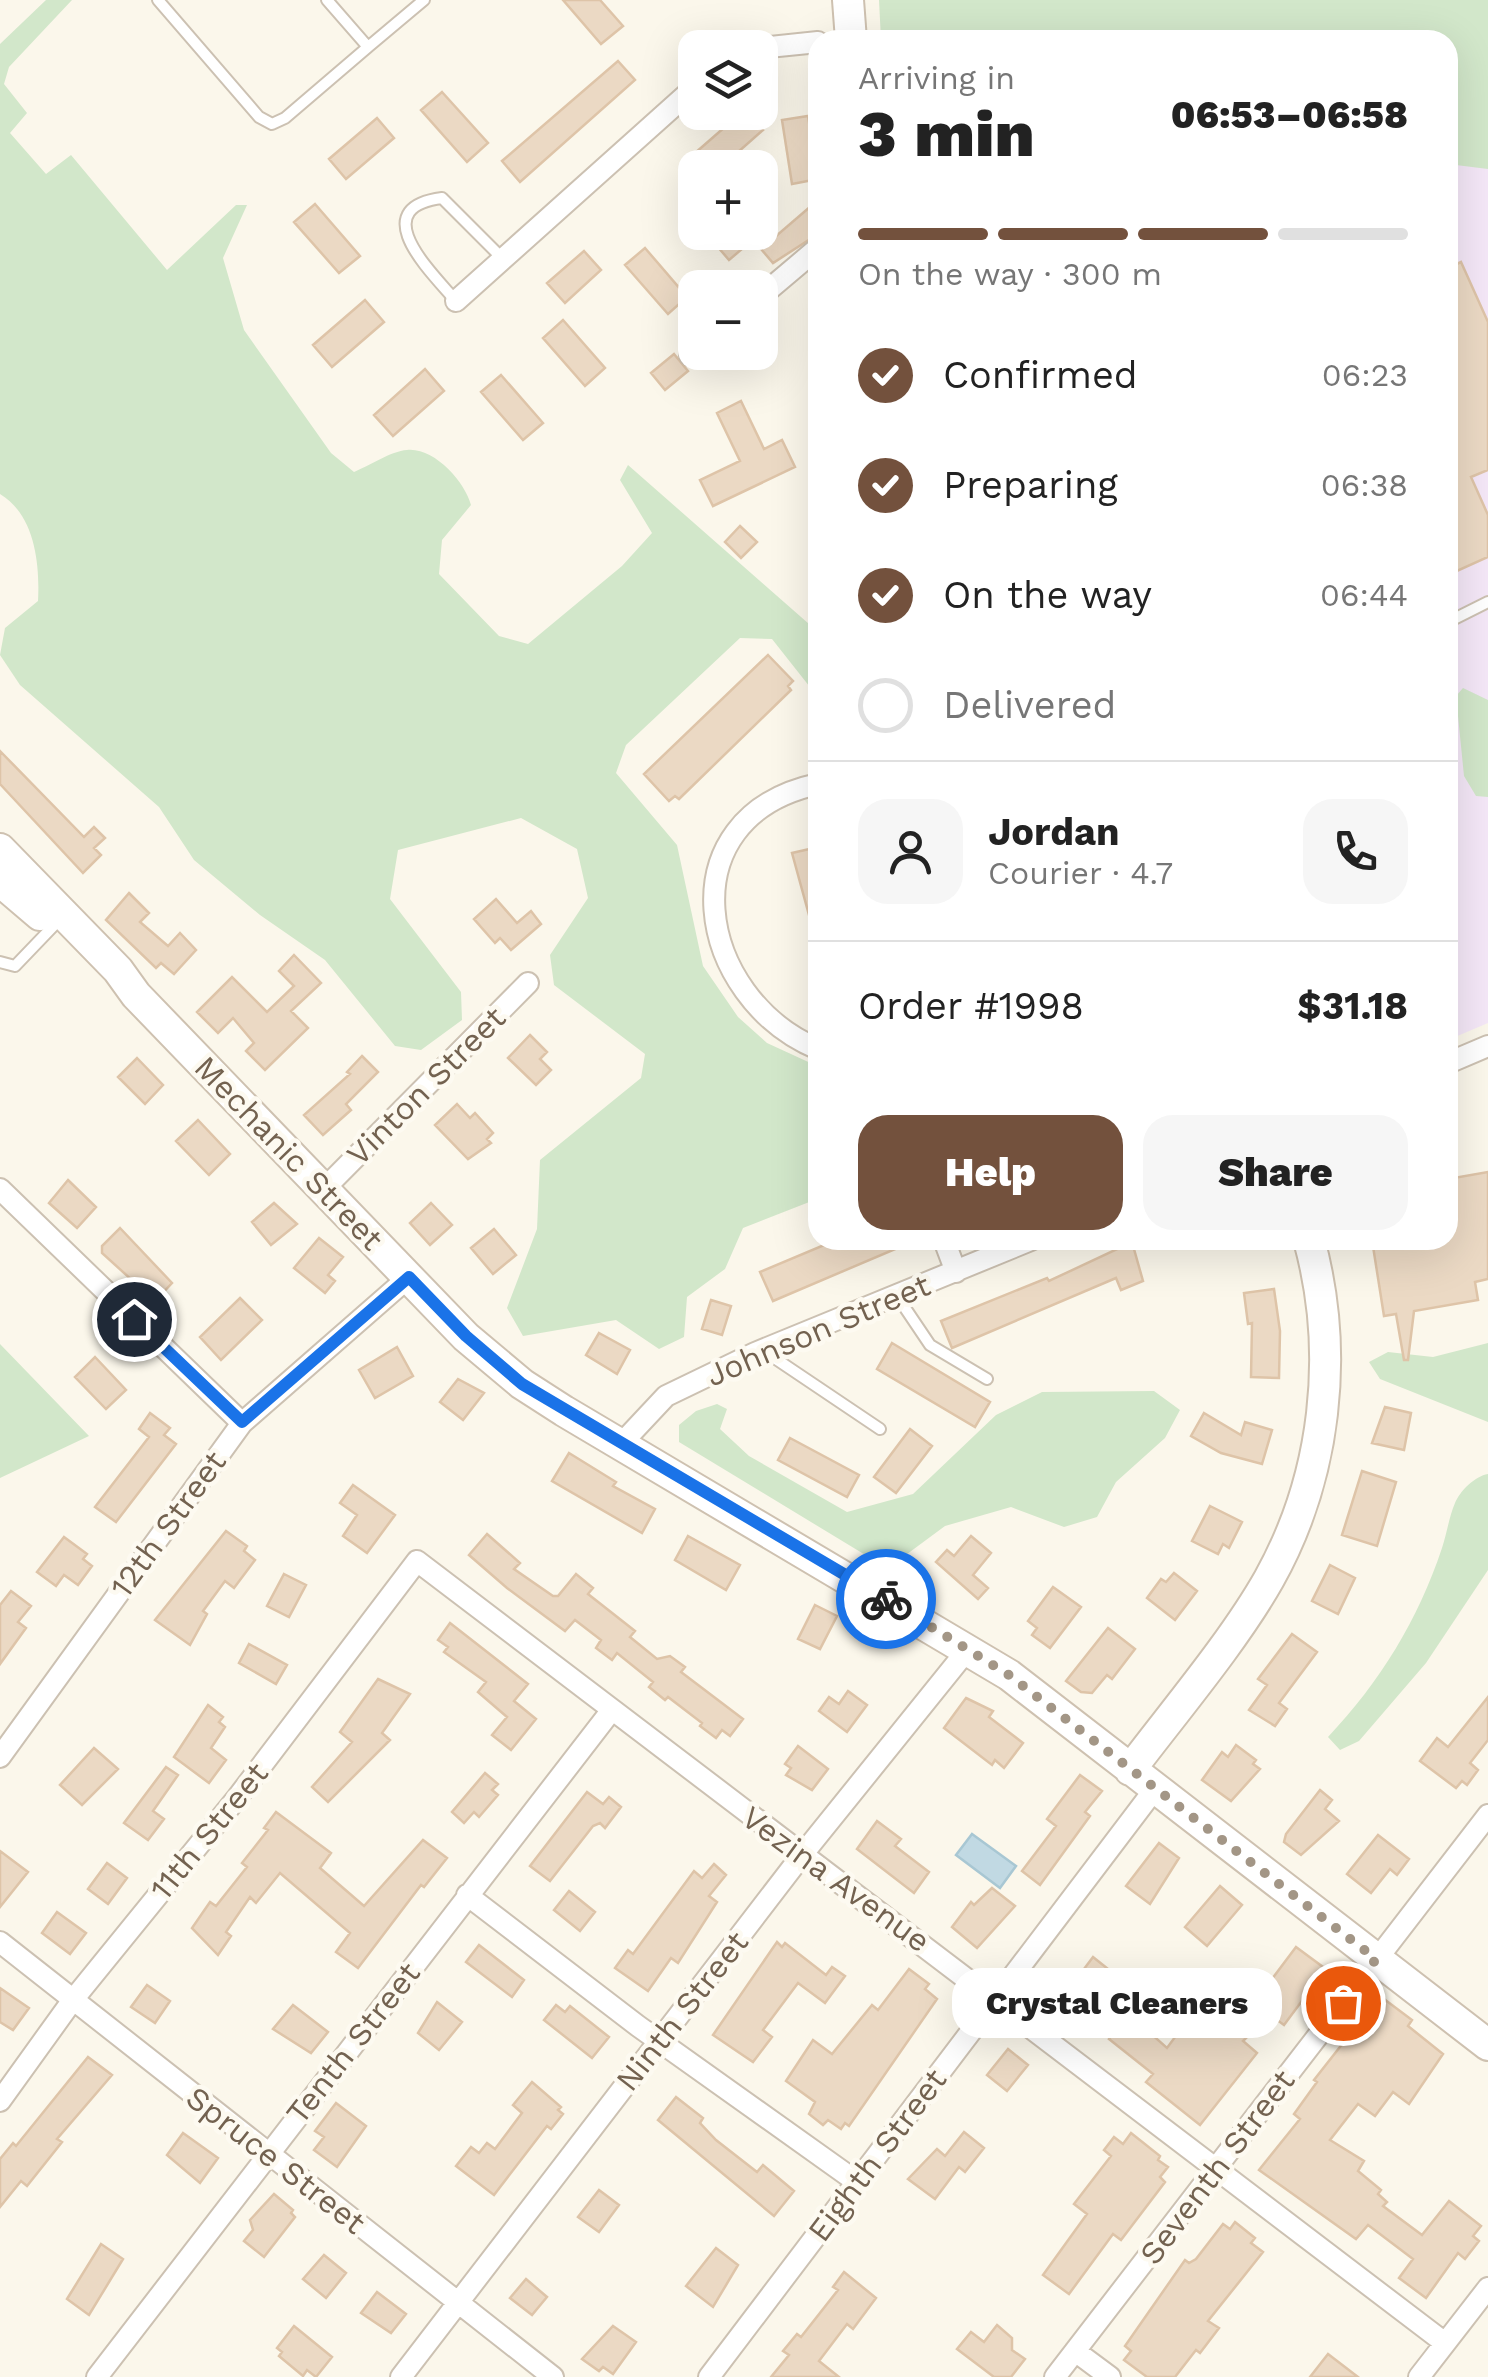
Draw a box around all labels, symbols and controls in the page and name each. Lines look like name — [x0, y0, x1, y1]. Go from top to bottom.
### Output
map controls — [678, 30, 778, 370]
button: layers — [678, 30, 778, 130]
text: Arriving in — [858, 59, 1015, 97]
text: 06:53–06:58 — [1171, 93, 1408, 137]
text: 3 min — [858, 96, 1035, 172]
button: + — [678, 150, 778, 250]
text: On the way · 300 m — [858, 255, 1162, 293]
button: − — [678, 270, 778, 370]
icon: check — [858, 348, 913, 403]
text: Confirmed — [943, 353, 1138, 397]
text: 06:23 — [1322, 356, 1408, 394]
icon: check — [858, 458, 913, 513]
text: Preparing — [943, 463, 1118, 507]
text: 06:38 — [1321, 466, 1408, 504]
icon: check — [858, 568, 913, 623]
text: On the way — [943, 573, 1152, 617]
text: 06:44 — [1320, 576, 1408, 614]
text: Delivered — [943, 683, 1116, 727]
button: person — [858, 799, 963, 904]
button: phone — [1303, 799, 1408, 904]
text: Jordan — [988, 810, 1120, 854]
text: Courier · 4.7 — [988, 854, 1173, 892]
text: Order #1998 — [858, 984, 1084, 1028]
text: $31.18 — [1297, 984, 1408, 1028]
street label: Vinton Street — [339, 999, 513, 1173]
street label: Mechanic Street — [187, 1048, 391, 1258]
button: Help — [858, 1115, 1123, 1230]
button: Share — [1143, 1115, 1408, 1230]
street label: Johnson Street — [700, 1266, 936, 1394]
pin — [92, 1277, 177, 1362]
icon: home — [107, 1292, 162, 1347]
street label: 12th Street — [102, 1443, 234, 1605]
courier — [836, 1549, 936, 1649]
icon: bike — [859, 1572, 914, 1627]
street label: 11th Street — [142, 1755, 276, 1907]
street label: Vezina Avenue — [734, 1798, 938, 1960]
street label: Ninth Street — [608, 1924, 756, 2098]
street label: Tenth Street — [278, 1955, 428, 2131]
pin — [1301, 1961, 1386, 2046]
callout: Crystal Cleaners — [953, 1968, 1283, 2038]
icon: bag — [1316, 1976, 1371, 2031]
text: Crystal Cleaners — [986, 1984, 1248, 2022]
street label: Eighth Street — [800, 2061, 954, 2249]
street label: Seventh Street — [1132, 2062, 1302, 2272]
street label: Spruce Street — [179, 2078, 373, 2242]

